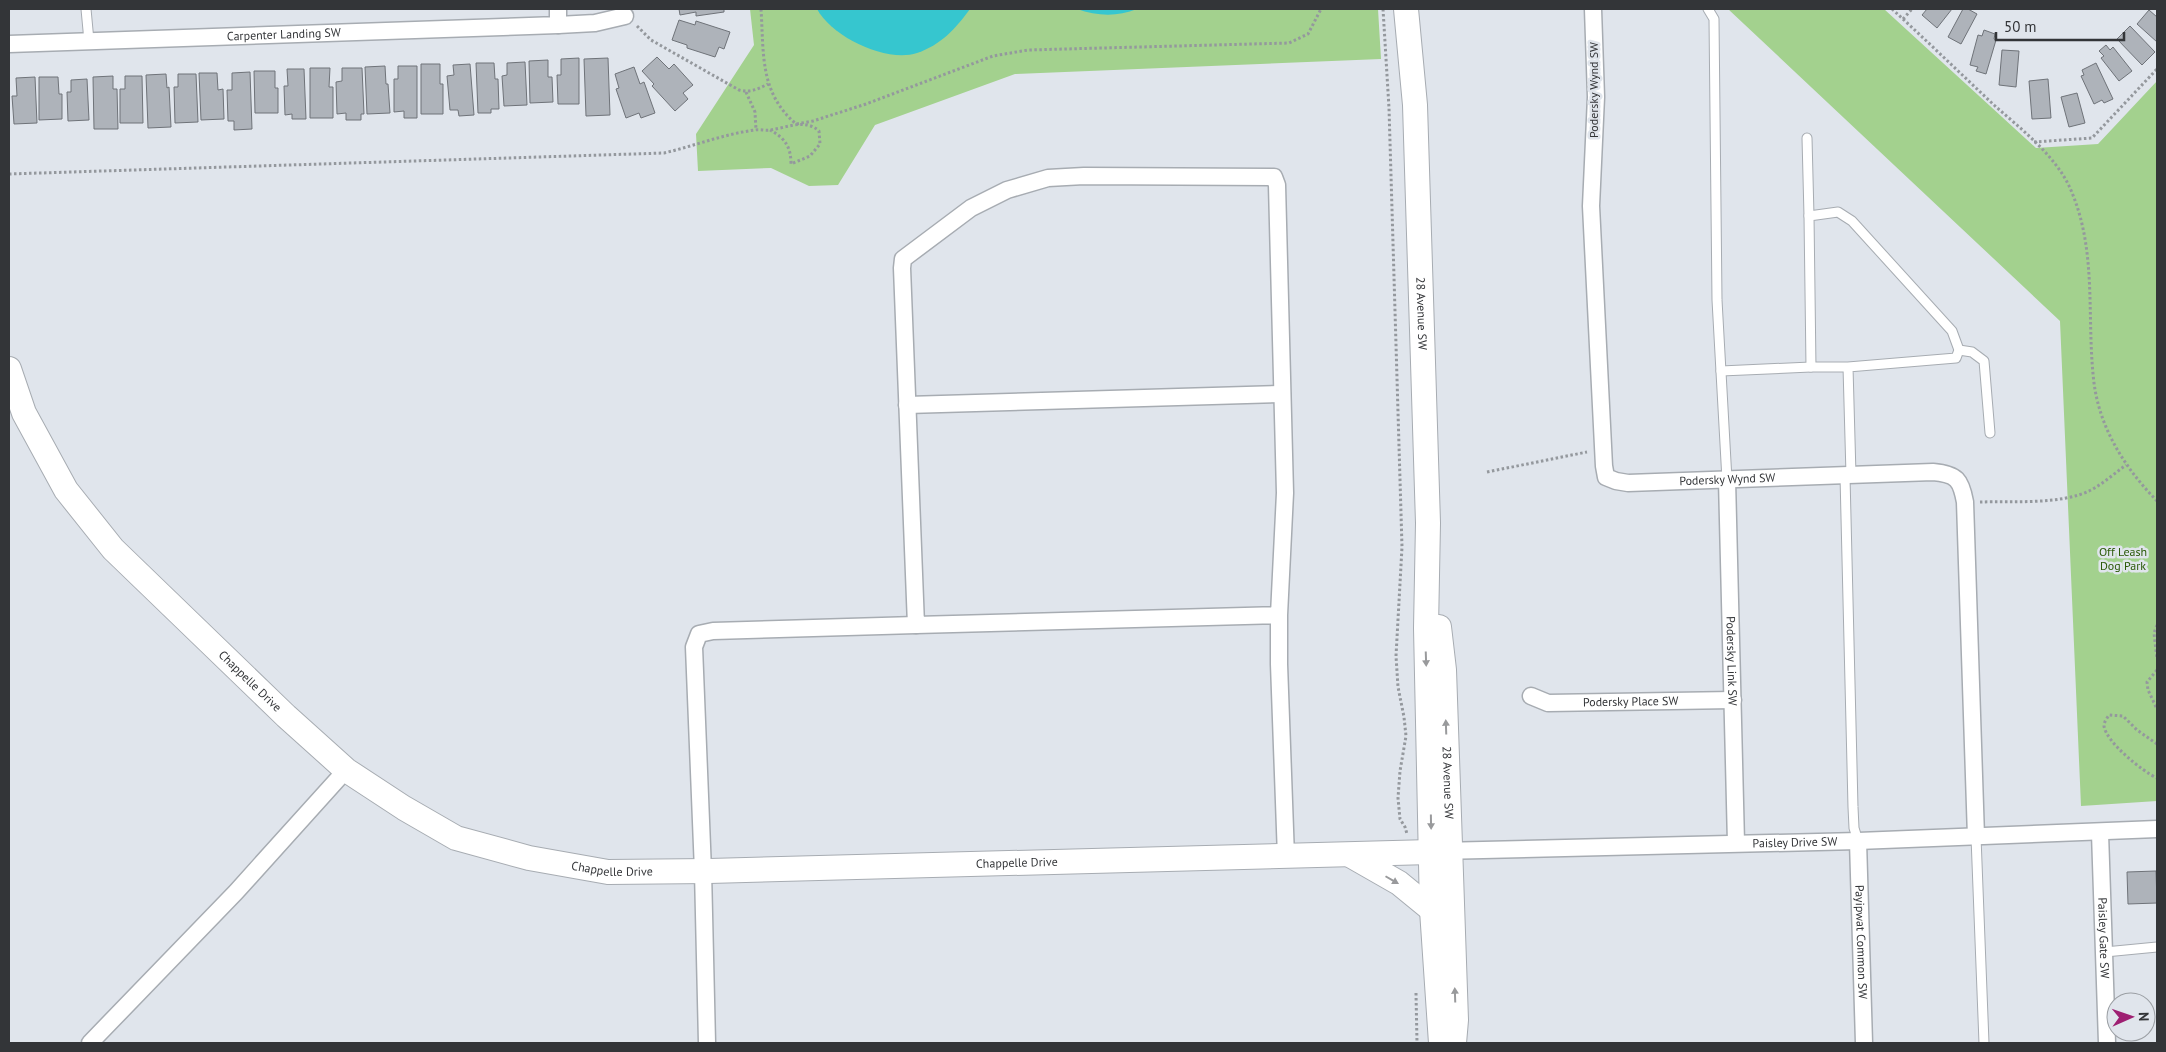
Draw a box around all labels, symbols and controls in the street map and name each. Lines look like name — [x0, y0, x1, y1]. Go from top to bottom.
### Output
scale bar — [1996, 10, 2124, 42]
text: 50 m — [2004, 17, 2037, 36]
street label: Carpenter Landing SW — [227, 25, 341, 43]
street label: Podersky Wynd SW — [1586, 42, 1601, 138]
street label: 28 Avenue SW — [1413, 277, 1431, 350]
street label: Podersky Wynd SW — [1679, 470, 1776, 488]
park label: Off Leash Dog Park — [2099, 544, 2147, 573]
street label: Podersky Link SW — [1723, 616, 1741, 706]
street label: Chappelle Drive — [216, 647, 285, 715]
one-way arrow — [1423, 652, 1431, 668]
street label: Podersky Place SW — [1583, 693, 1679, 709]
one-way arrow — [1442, 719, 1450, 735]
street label: 28 Avenue SW — [1440, 746, 1457, 819]
one-way arrow — [1427, 814, 1435, 830]
street label: Paisley Drive SW — [1752, 833, 1837, 851]
street label: Chappelle Drive — [976, 854, 1058, 871]
street label: Chappelle Drive — [570, 858, 653, 879]
one-way arrow — [1386, 875, 1399, 884]
street label: Payipwat Common SW — [1852, 885, 1871, 999]
street label: Paisley Gate SW — [2095, 897, 2113, 979]
one-way arrow — [1451, 986, 1459, 1002]
north arrow — [2106, 992, 2156, 1042]
text: N — [2135, 1012, 2153, 1021]

